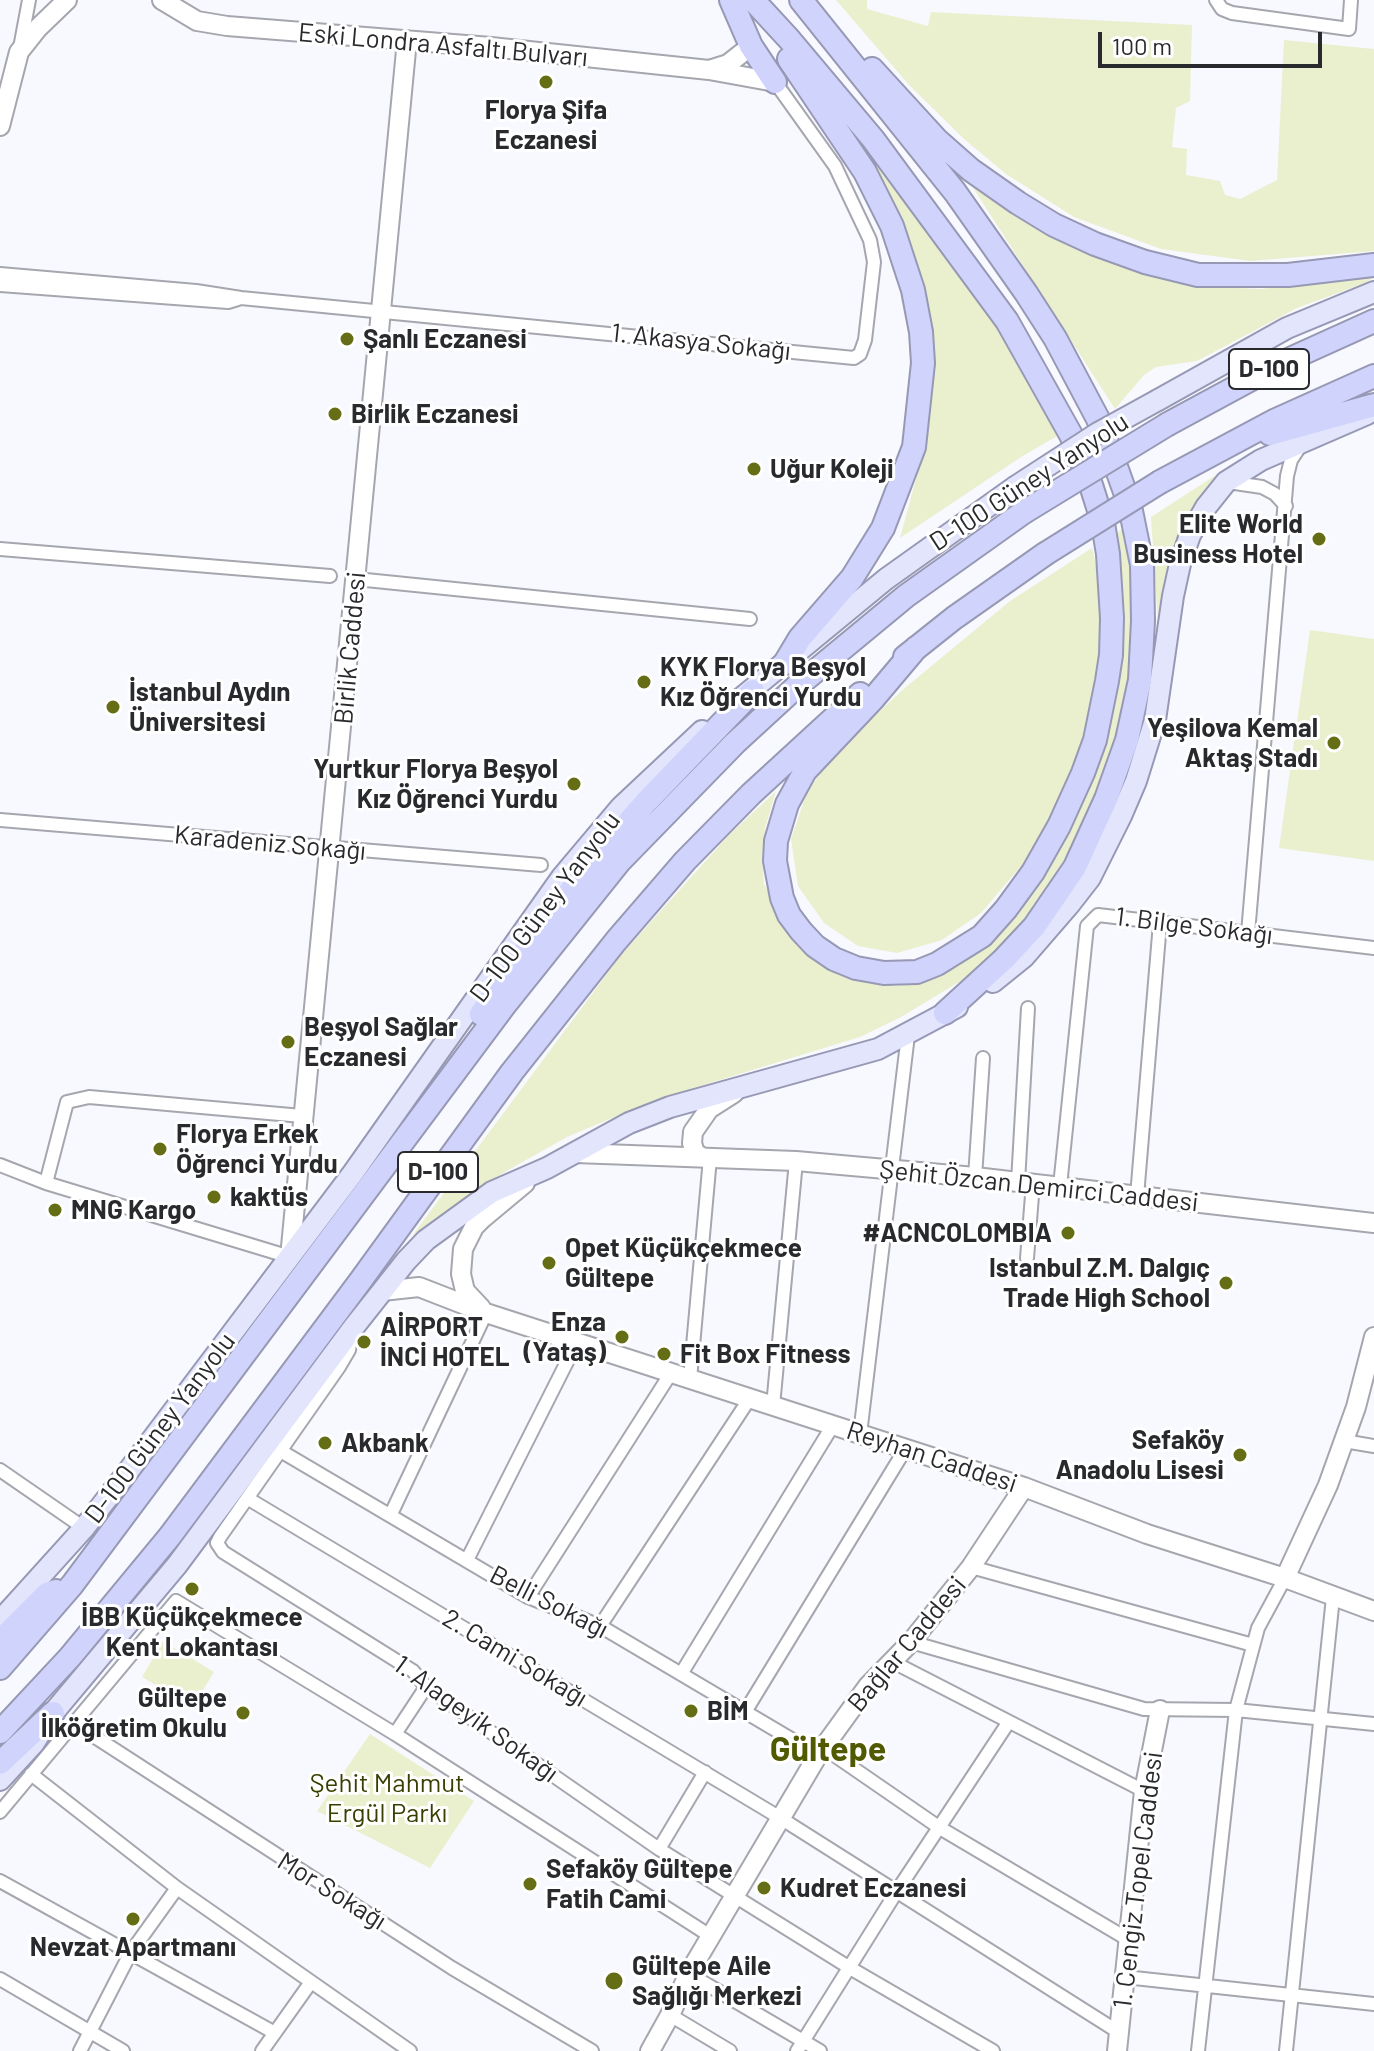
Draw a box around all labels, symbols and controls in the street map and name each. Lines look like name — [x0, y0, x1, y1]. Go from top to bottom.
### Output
scale bar — [1102, 16, 1326, 66]
street label: Eski Londra Asfaltı Bulvarı — [297, 17, 589, 73]
text: 100 m — [1112, 31, 1172, 60]
marker: Florya Şifa Eczanesi — [537, 73, 555, 91]
place label: Florya Şifa Eczanesi — [485, 94, 607, 156]
street label: 1. Akasya Sokağı — [610, 317, 792, 367]
place label: Şanlı Eczanesi — [363, 323, 527, 355]
marker: Şanlı Eczanesi — [338, 330, 356, 348]
road number: D-100 — [1229, 349, 1309, 389]
place label: Birlik Eczanesi — [351, 398, 519, 430]
marker: Birlik Eczanesi — [326, 405, 344, 423]
street label: D-100 Güney Yanyolu — [924, 406, 1134, 558]
place label: Uğur Koleji — [770, 453, 894, 485]
marker: Uğur Koleji — [745, 460, 763, 478]
place label: Elite World Business Hotel — [1133, 508, 1303, 570]
marker: Elite World Business Hotel — [1310, 530, 1328, 548]
street label: Birlik Caddesi — [328, 570, 372, 726]
place label: KYK Florya Beşyol Kız Öğrenci Yurdu — [660, 651, 866, 712]
marker: KYK Florya Beşyol Kız Öğrenci Yurdu — [635, 673, 653, 691]
place label: İstanbul Aydın Üniversitesi — [129, 676, 291, 738]
marker: İstanbul Aydın Üniversitesi — [104, 698, 122, 716]
place label: Yeşilova Kemal Aktaş Stadı — [1147, 712, 1318, 774]
marker: Yeşilova Kemal Aktaş Stadı — [1325, 734, 1343, 752]
place label: Yurtkur Florya Beşyol Kız Öğrenci Yurdu — [313, 753, 558, 814]
marker: Yurtkur Florya Beşyol Kız Öğrenci Yurdu — [565, 775, 583, 793]
street label: D-100 Güney Yanyolu — [463, 805, 627, 1009]
street label: Karadeniz Sokağı — [173, 819, 367, 867]
street label: 1. Bilge Sokağı — [1114, 901, 1274, 951]
place label: Beşyol Sağlar Eczanesi — [304, 1011, 458, 1072]
marker: Beşyol Sağlar Eczanesi — [279, 1033, 297, 1051]
place label: Florya Erkek Öğrenci Yurdu — [176, 1118, 338, 1180]
marker: Florya Erkek Öğrenci Yurdu — [151, 1140, 169, 1158]
road number: D-100 — [398, 1152, 478, 1192]
street label: Şehit Özcan Demirci Caddesi — [878, 1154, 1200, 1218]
place label: kaktüs — [230, 1181, 308, 1213]
marker: kaktüs — [205, 1188, 223, 1206]
place label: MNG Kargo — [71, 1194, 196, 1226]
marker: MNG Kargo — [46, 1201, 64, 1219]
place label: #ACNCOLOMBIA — [862, 1217, 1052, 1249]
marker: #ACNCOLOMBIA — [1059, 1224, 1077, 1242]
place label: Opet Küçükçekmece Gültepe — [565, 1232, 802, 1294]
place label: Istanbul Z.M. Dalgıç Trade High School — [989, 1252, 1210, 1314]
marker: Opet Küçükçekmece Gültepe — [540, 1254, 558, 1272]
marker: Istanbul Z.M. Dalgıç Trade High School — [1217, 1274, 1235, 1292]
place label: Enza (Yataş) — [523, 1306, 606, 1368]
place label: AİRPORT İNCİ HOTEL — [380, 1311, 510, 1372]
street label: D-100 Güney Yanyolu — [78, 1326, 242, 1530]
marker: Enza (Yataş) — [613, 1328, 631, 1346]
marker: AİRPORT İNCİ HOTEL — [355, 1333, 373, 1351]
place label: Fit Box Fitness — [680, 1338, 850, 1370]
marker: Fit Box Fitness — [655, 1345, 673, 1363]
street label: Reyhan Caddesi — [843, 1415, 1021, 1499]
place label: Sefaköy Anadolu Lisesi — [1055, 1424, 1224, 1486]
place label: Akbank — [341, 1427, 429, 1459]
marker: Akbank — [316, 1434, 334, 1452]
marker: Sefaköy Anadolu Lisesi — [1231, 1446, 1249, 1464]
street label: Belli Sokağı — [485, 1559, 613, 1645]
street label: Bağlar Caddesi — [841, 1570, 973, 1718]
marker: İBB Küçükçekmece Kent Lokantası — [183, 1580, 201, 1598]
place label: İBB Küçükçekmece Kent Lokantası — [81, 1601, 303, 1662]
street label: 2. Cami Sokağı — [437, 1603, 593, 1713]
street label: 1. Alageyik Sokağı — [388, 1649, 564, 1789]
place label: Gültepe İlköğretim Okulu — [41, 1682, 227, 1744]
place label: BİM — [707, 1695, 749, 1727]
marker: BİM — [682, 1702, 700, 1720]
marker: Gültepe İlköğretim Okulu — [234, 1704, 252, 1722]
district label: Gültepe — [770, 1730, 886, 1770]
street label: 1. Cengiz Topel Caddesi — [1107, 1750, 1169, 2010]
park label: Şehit Mahmut Ergül Parkı — [309, 1767, 465, 1828]
street label: Mor Sokağı — [272, 1845, 392, 1937]
place label: Sefaköy Gültepe Fatih Cami — [546, 1853, 733, 1914]
place label: Kudret Eczanesi — [780, 1872, 967, 1904]
marker: Sefaköy Gültepe Fatih Cami — [521, 1875, 539, 1893]
marker: Kudret Eczanesi — [755, 1879, 773, 1897]
marker: Nevzat Apartmanı — [124, 1910, 142, 1928]
place label: Nevzat Apartmanı — [30, 1931, 236, 1963]
place label: Gültepe Aile Sağlığı Merkezi — [632, 1950, 802, 2012]
marker: Gültepe Aile Sağlığı Merkezi — [603, 1970, 625, 1992]

